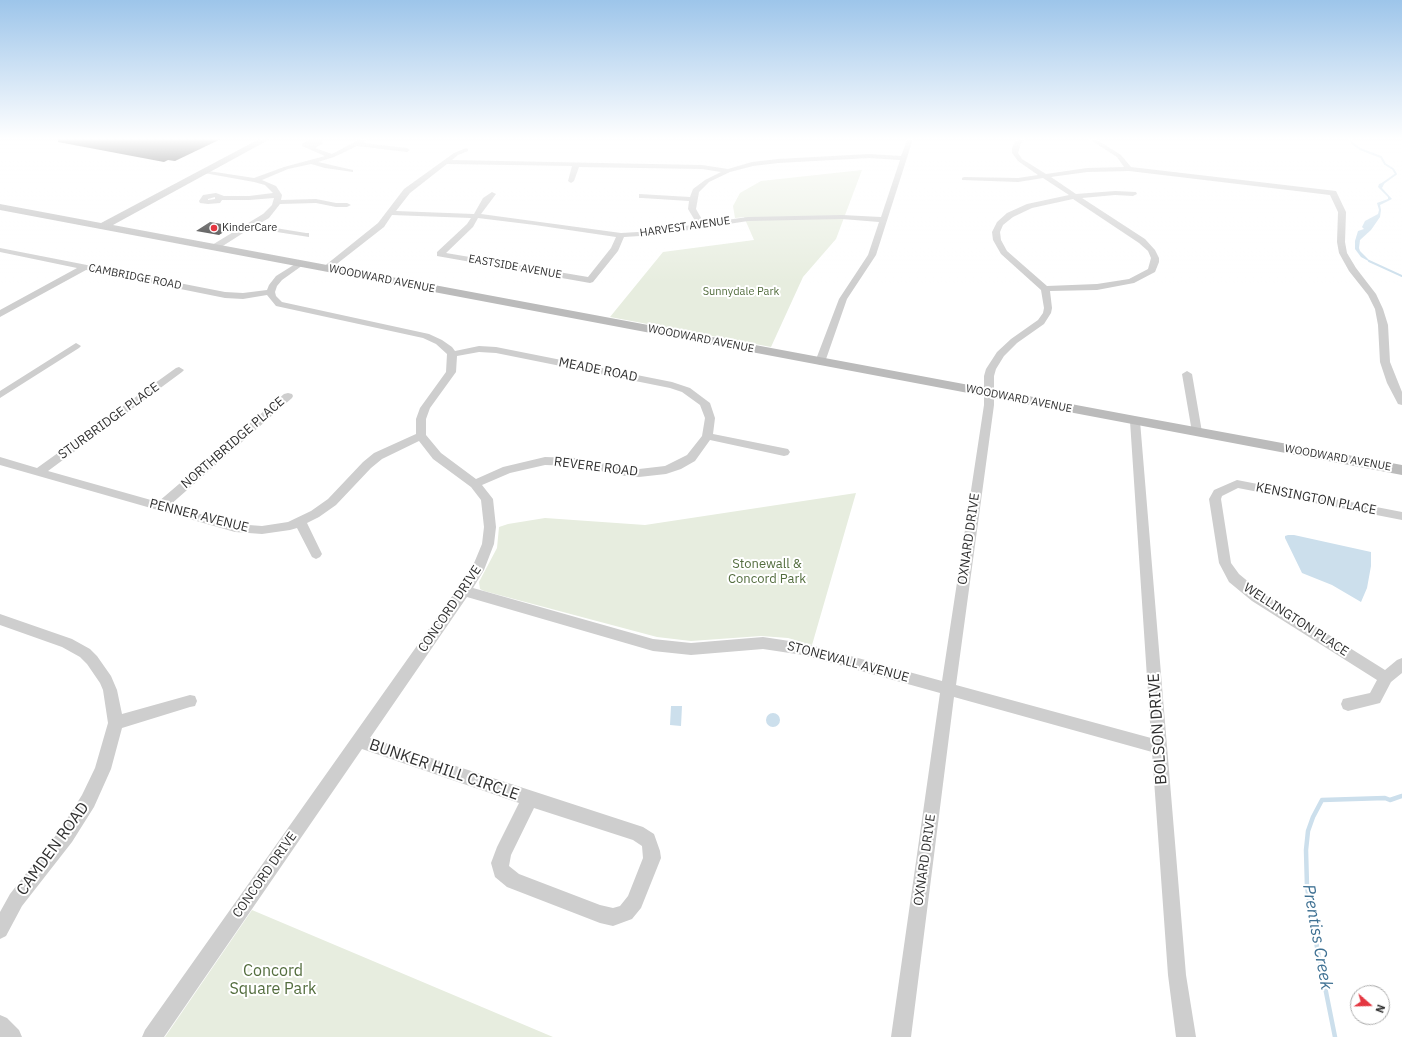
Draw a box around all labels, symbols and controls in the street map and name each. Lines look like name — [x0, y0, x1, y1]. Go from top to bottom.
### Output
street label: HARVEST AVENUE — [639, 214, 731, 240]
place label: KinderCare — [222, 221, 277, 235]
marker: KinderCare — [209, 223, 219, 233]
street label: EASTSIDE AVENUE — [467, 252, 563, 282]
street label: CAMBRIDGE ROAD — [87, 262, 183, 292]
street label: WOODWARD AVENUE — [328, 262, 436, 296]
park label: Sunnydale Park — [703, 285, 779, 299]
street label: WOODWARD AVENUE — [647, 322, 755, 356]
street label: MEADE ROAD — [557, 355, 639, 385]
street label: STURBRIDGE PLACE — [56, 379, 162, 463]
street label: WOODWARD AVENUE — [965, 382, 1073, 416]
street label: NORTHBRIDGE PLACE — [178, 394, 288, 492]
street label: WOODWARD AVENUE — [1284, 442, 1392, 474]
street label: REVERE ROAD — [553, 454, 639, 480]
street label: KENSINGTON PLACE — [1254, 480, 1378, 518]
street label: OXNARD DRIVE — [955, 492, 983, 586]
street label: PENNER AVENUE — [148, 496, 250, 536]
park label: Stonewall & Concord Park — [728, 556, 806, 587]
street label: CONCORD DRIVE — [415, 563, 485, 655]
street label: WELLINGTON PLACE — [1241, 580, 1351, 660]
street label: STONEWALL AVENUE — [785, 638, 911, 686]
street label: BOLSON DRIVE — [1145, 672, 1171, 786]
street label: BUNKER HILL CIRCLE — [367, 735, 521, 805]
street label: CAMDEN ROAD — [13, 799, 93, 899]
street label: OXNARD DRIVE — [911, 813, 939, 907]
street label: CONCORD DRIVE — [230, 829, 300, 921]
water label: Prentiss Creek — [1298, 883, 1336, 991]
park label: Concord Square Park — [230, 961, 316, 999]
north arrow — [1350, 985, 1390, 1025]
text: N — [1372, 1003, 1388, 1015]

